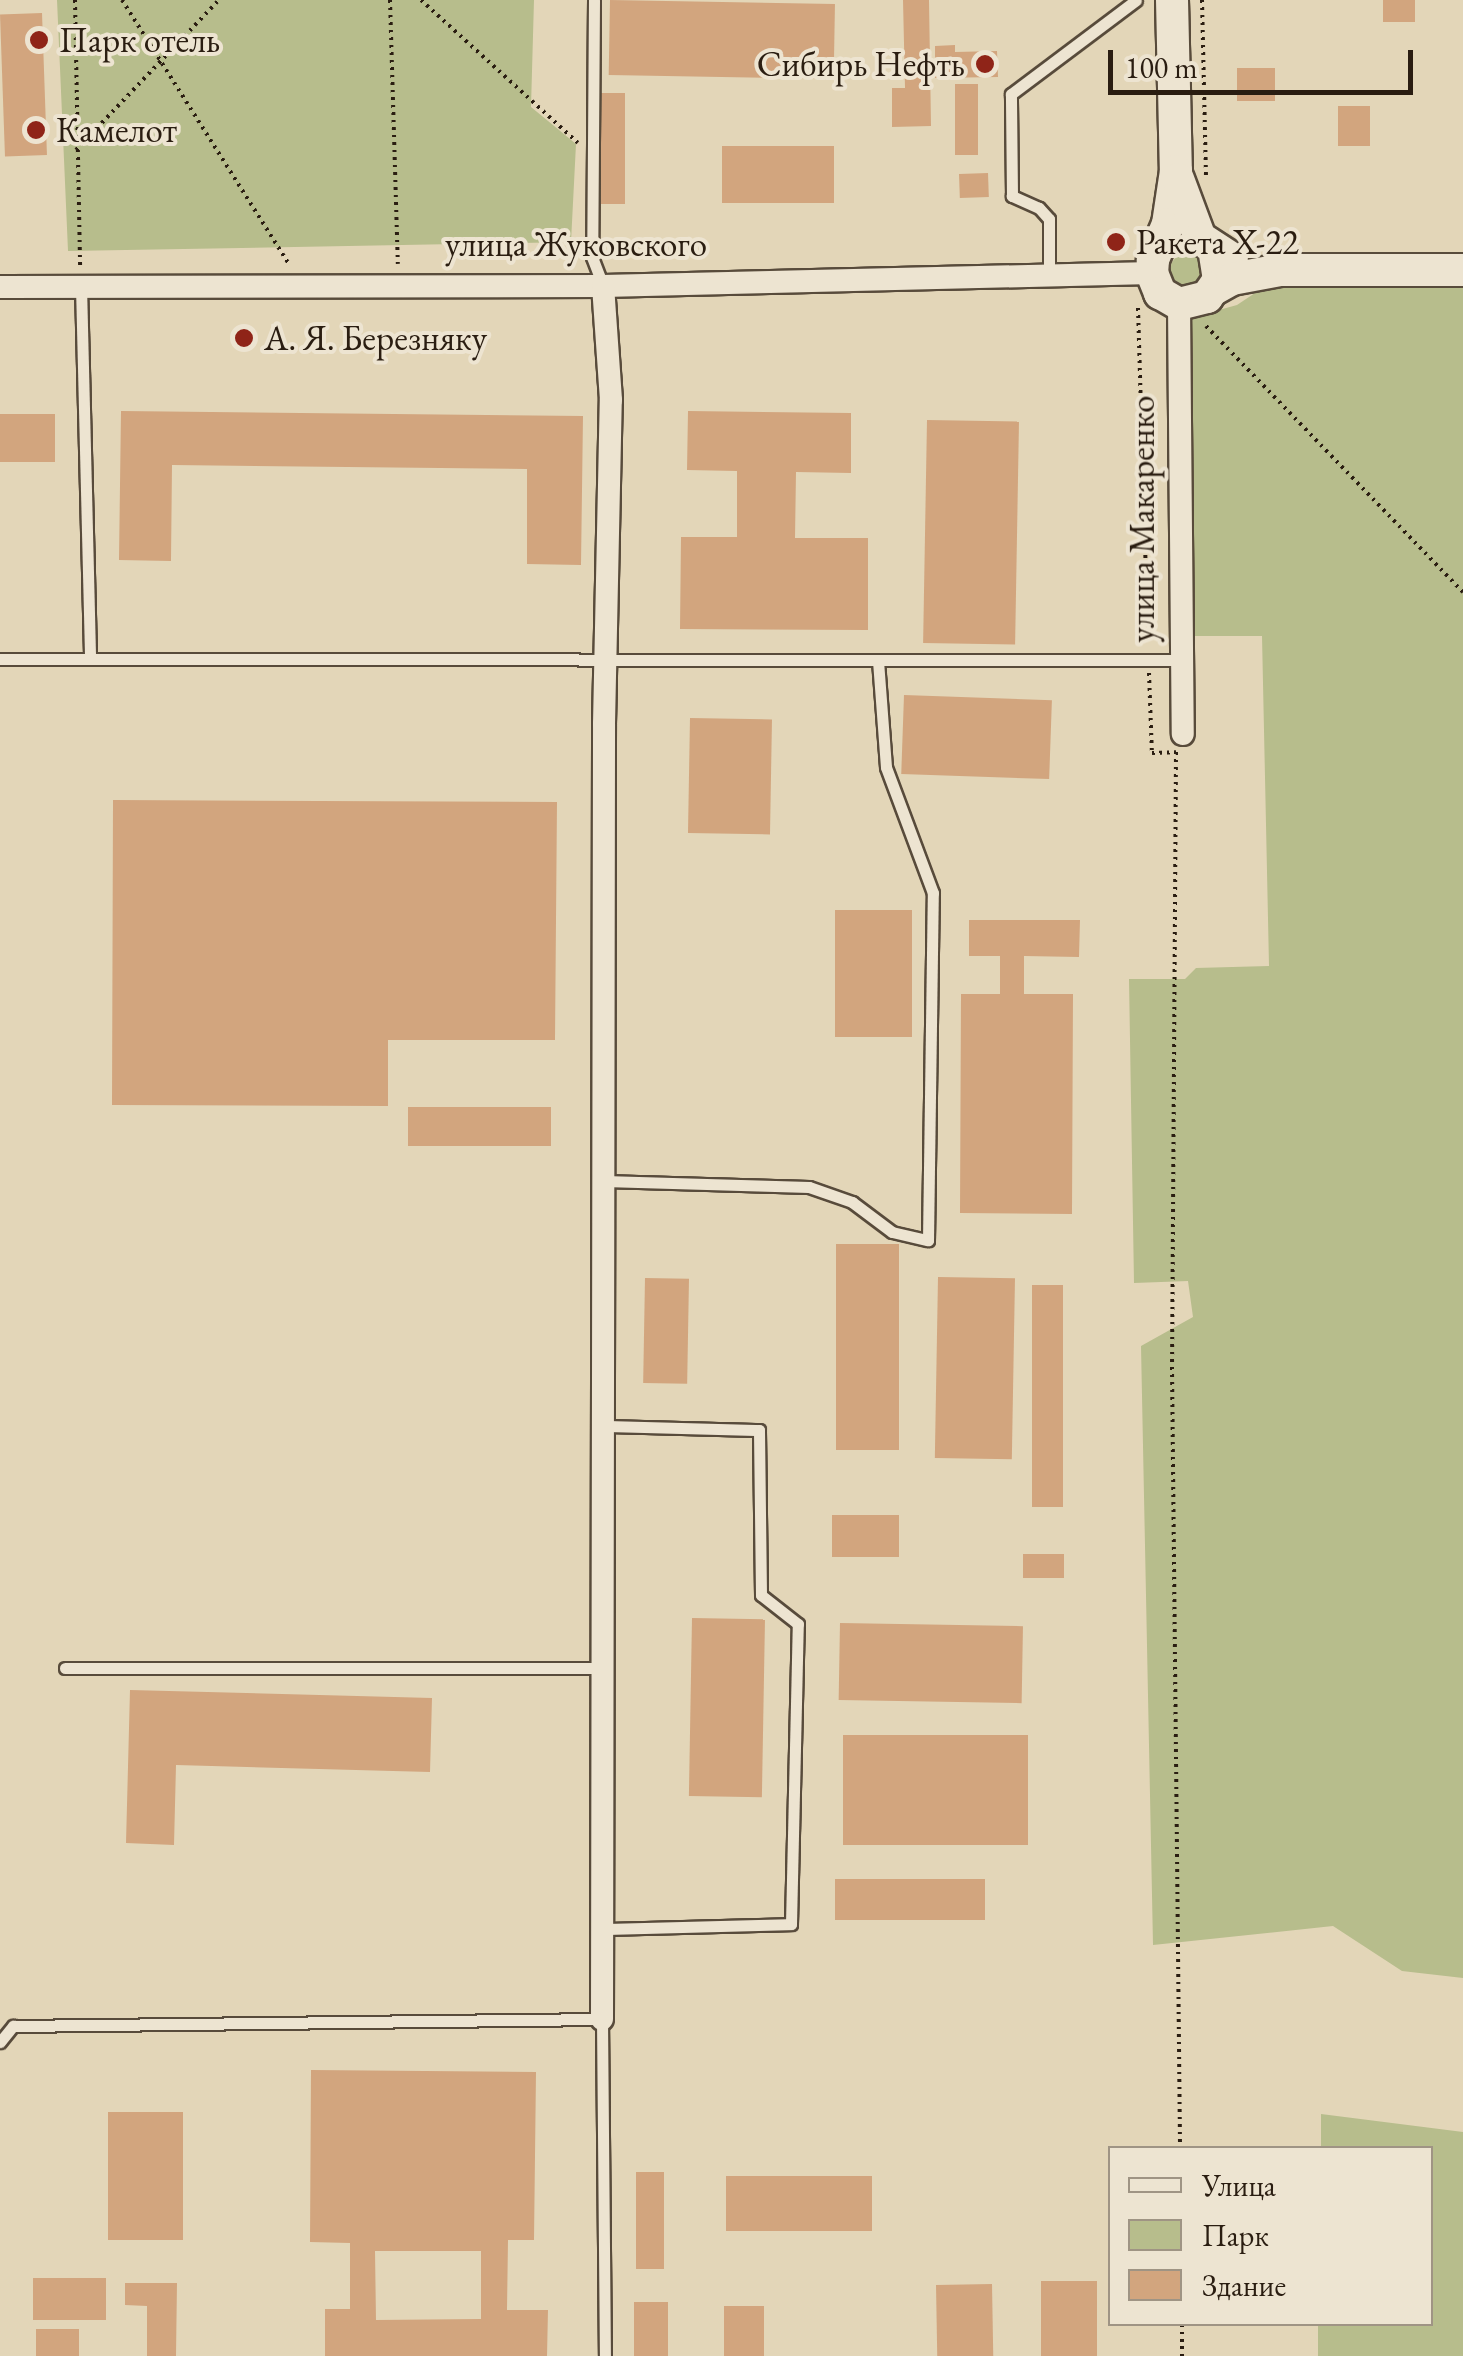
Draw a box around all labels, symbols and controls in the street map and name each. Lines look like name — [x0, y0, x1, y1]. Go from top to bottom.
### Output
place label: Парк отель — [59, 19, 220, 61]
marker: Парк отель — [28, 29, 50, 51]
scale bar — [1113, 30, 1418, 92]
place label: Сибирь Нефть — [757, 43, 965, 85]
text: 100 m — [1125, 48, 1198, 87]
marker: Сибирь Нефть — [974, 53, 996, 75]
place label: Камелот — [56, 109, 177, 151]
marker: Камелот — [25, 119, 47, 141]
place label: Ракета Х-22 — [1136, 221, 1299, 263]
street label: улица Жуковского — [445, 223, 707, 265]
marker: Ракета Х-22 — [1105, 231, 1127, 253]
place label: А. Я. Березняку — [264, 317, 487, 359]
marker: А. Я. Березняку — [233, 327, 255, 349]
street label: улица Макаренко — [1121, 395, 1163, 643]
legend — [1108, 2146, 1433, 2326]
text: Улица — [1202, 2166, 1276, 2205]
text: Парк — [1202, 2216, 1269, 2255]
text: Здание — [1202, 2266, 1286, 2305]

